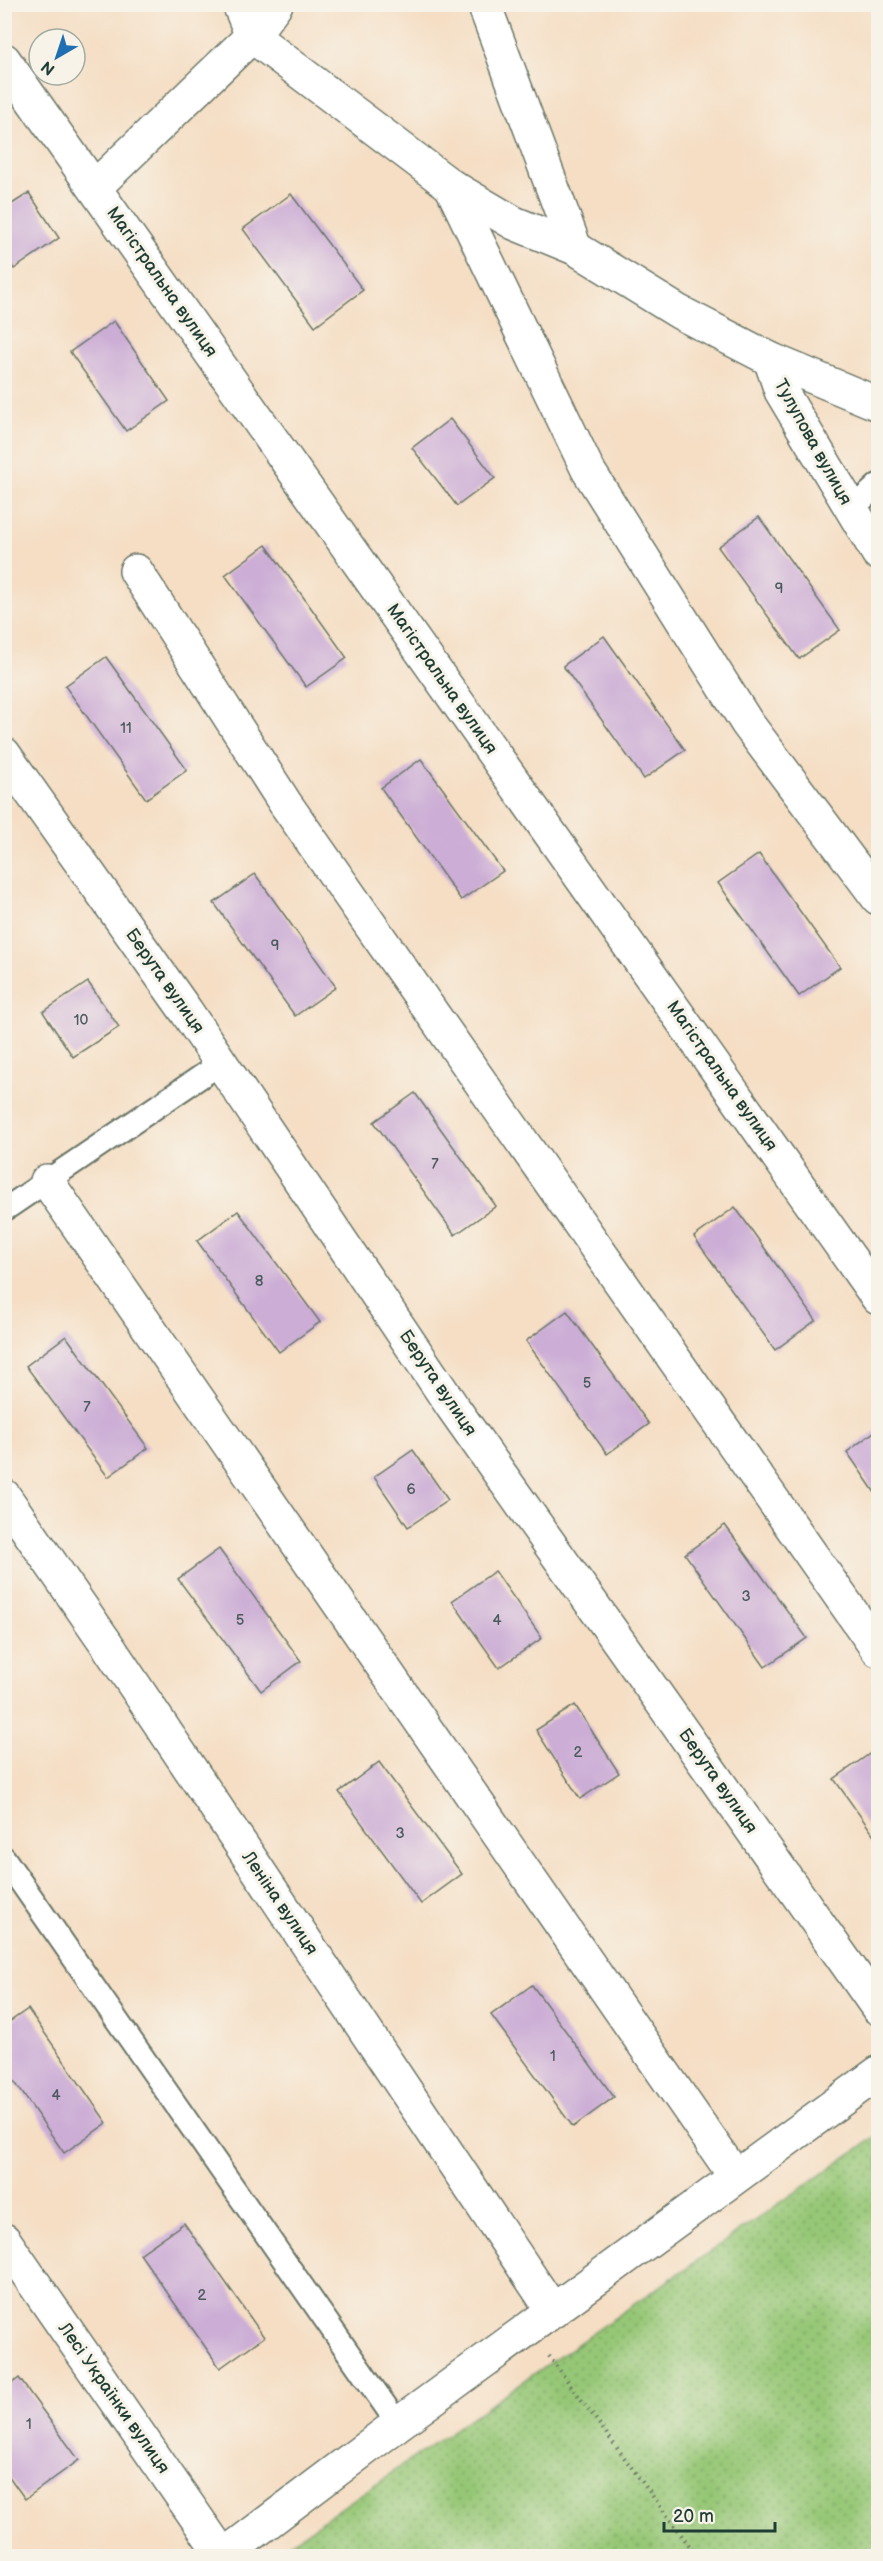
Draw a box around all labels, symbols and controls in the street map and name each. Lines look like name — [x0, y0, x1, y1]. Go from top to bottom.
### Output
north arrow — [27, 27, 87, 87]
text: N — [38, 56, 59, 79]
street label: Магістральна вулиця — [102, 203, 222, 361]
street label: Тулупова вулиця — [770, 375, 856, 509]
house number: 9 — [775, 579, 783, 598]
street label: Магістральна вулиця — [382, 600, 502, 758]
house number: 11 — [120, 719, 132, 738]
street label: Берута вулиця — [121, 925, 209, 1037]
house number: 9 — [271, 936, 279, 955]
street label: Магістральна вулиця — [662, 997, 782, 1155]
house number: 10 — [74, 1011, 88, 1030]
house number: 7 — [431, 1155, 439, 1174]
house number: 8 — [255, 1272, 264, 1291]
street label: Берута вулиця — [395, 1326, 481, 1440]
house number: 5 — [583, 1374, 591, 1393]
house number: 7 — [83, 1398, 91, 1417]
house number: 6 — [406, 1480, 416, 1499]
house number: 3 — [741, 1587, 751, 1606]
house number: 5 — [236, 1611, 244, 1630]
house number: 4 — [492, 1611, 502, 1630]
street label: Берута вулиця — [674, 1725, 762, 1837]
house number: 2 — [574, 1743, 583, 1762]
house number: 3 — [395, 1824, 405, 1843]
street label: Леніна вулиця — [237, 1846, 322, 1959]
house number: 1 — [550, 2047, 556, 2066]
house number: 4 — [51, 2086, 61, 2105]
house number: 2 — [198, 2286, 207, 2305]
street label: Лесі Українки вулиця — [53, 2318, 174, 2477]
house number: 1 — [26, 2415, 32, 2434]
scale bar — [664, 2495, 775, 2533]
text: 20 m — [673, 2506, 714, 2527]

